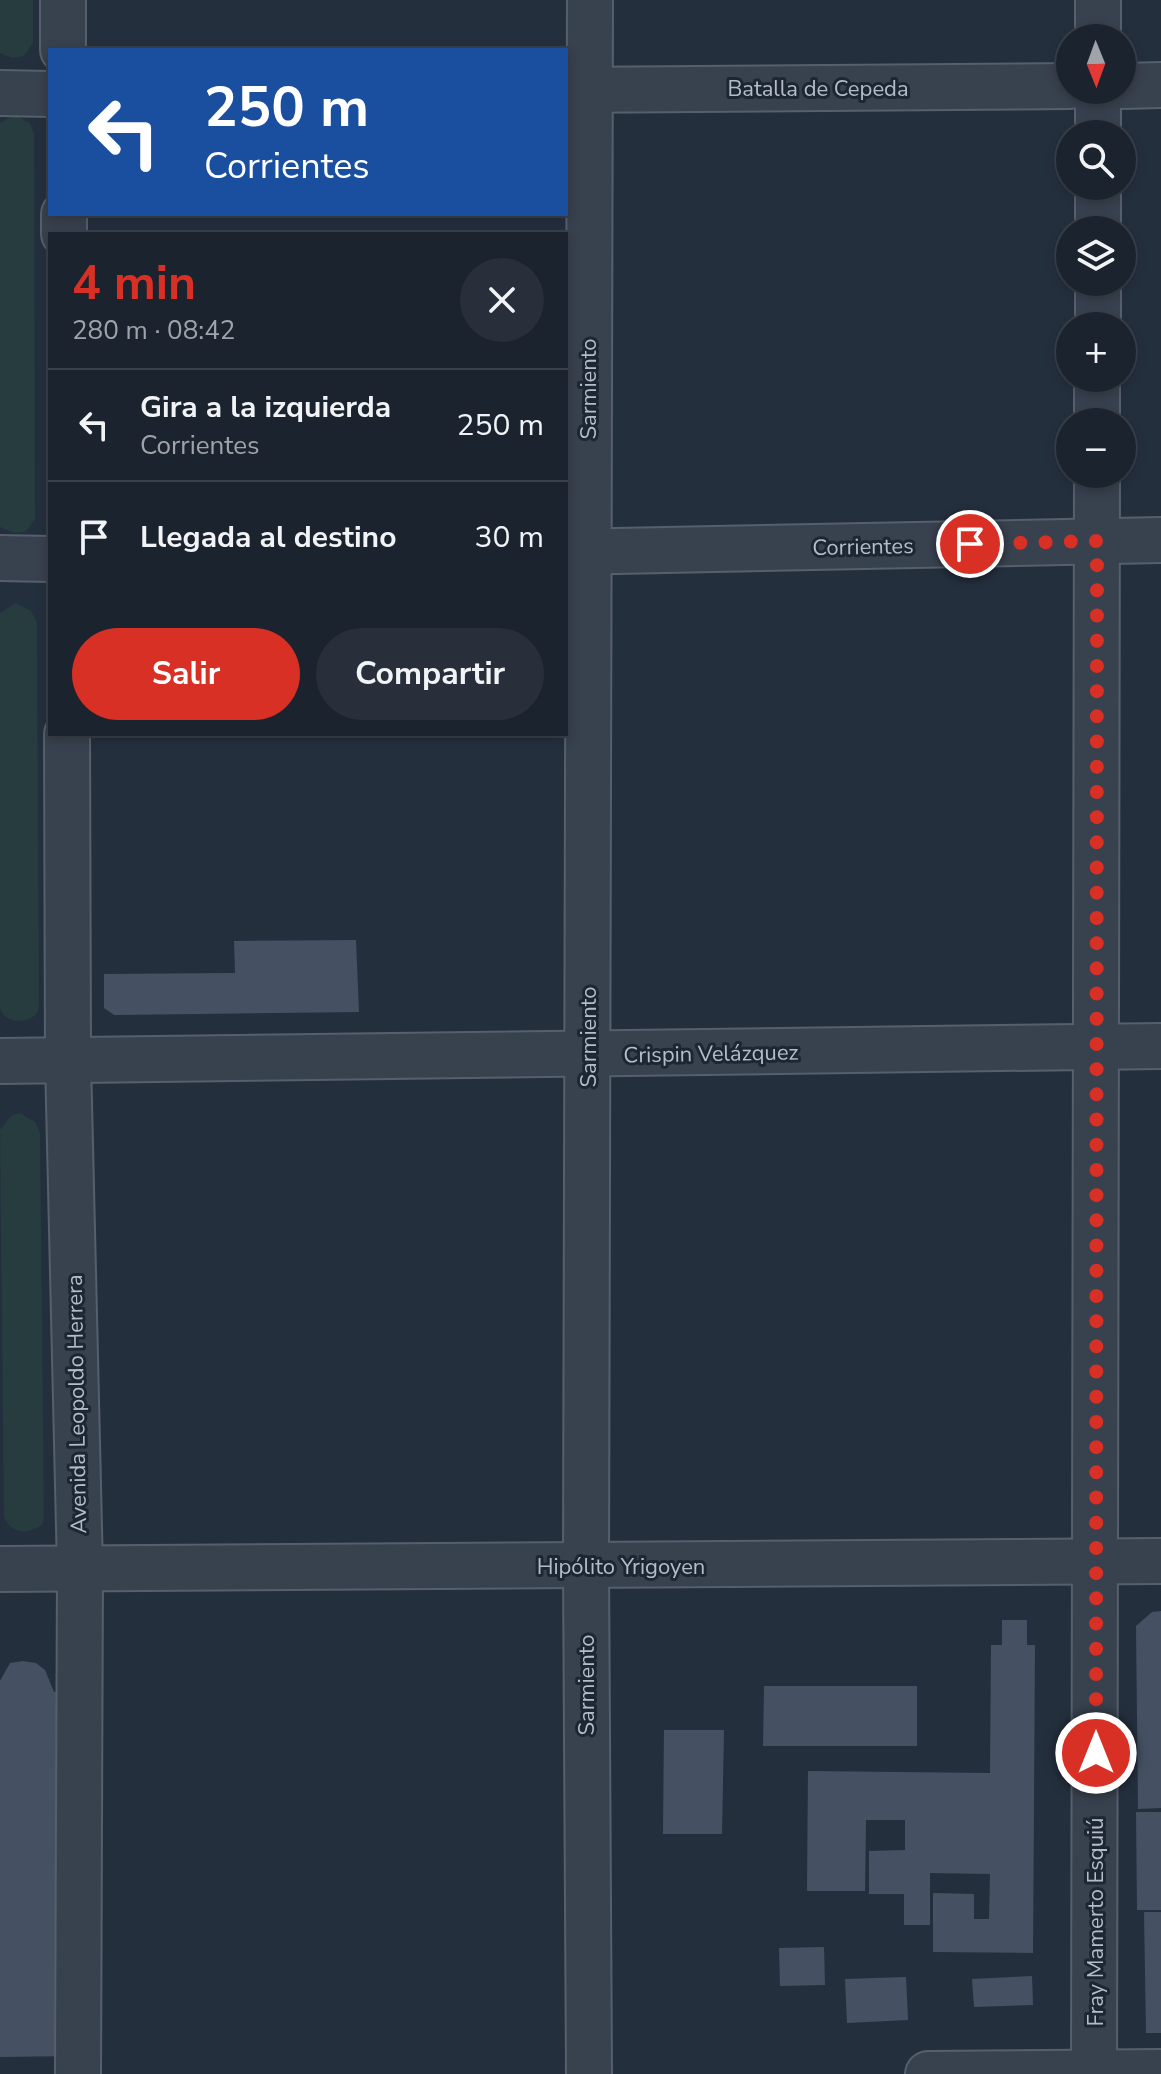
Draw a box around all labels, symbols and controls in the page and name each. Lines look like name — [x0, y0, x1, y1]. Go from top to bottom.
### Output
north arrow — [1056, 24, 1136, 104]
map controls — [1056, 24, 1136, 488]
text: 250 m — [204, 69, 369, 146]
street label: Batalla de Cepeda — [727, 74, 909, 104]
icon: left — [72, 80, 176, 184]
button: search — [1056, 120, 1136, 200]
text: Corrientes — [204, 142, 370, 191]
button: layers — [1056, 216, 1136, 296]
text: 4 min — [72, 250, 196, 316]
button: close — [460, 258, 544, 342]
button: + — [1056, 312, 1136, 392]
text: 280 m · 08:42 — [72, 313, 235, 348]
street label: Sarmiento — [574, 338, 604, 440]
text: Gira a la izquierda — [140, 387, 391, 428]
icon: left — [72, 403, 116, 447]
text: 250 m — [457, 405, 544, 446]
button: − — [1056, 408, 1136, 488]
text: Corrientes — [140, 428, 260, 463]
pin — [936, 510, 1004, 578]
icon: arrive — [72, 515, 116, 559]
text: Llegada al destino — [140, 517, 396, 558]
text: 30 m — [475, 517, 544, 558]
icon: arrive — [948, 522, 992, 566]
street label: Corrientes — [812, 531, 914, 563]
button: Salir — [72, 628, 300, 720]
button: Compartir — [316, 628, 544, 720]
street label: Sarmiento — [574, 986, 604, 1088]
street label: Crispin Velázquez — [623, 1037, 799, 1071]
street label: Avenida Leopoldo Herrera — [60, 1274, 94, 1534]
street label: Hipólito Yrigoyen — [537, 1552, 705, 1582]
street label: Sarmiento — [572, 1634, 602, 1736]
position arrow — [1054, 1711, 1138, 1795]
street label: Fray Mamerto Esquiú — [1081, 1818, 1111, 2026]

